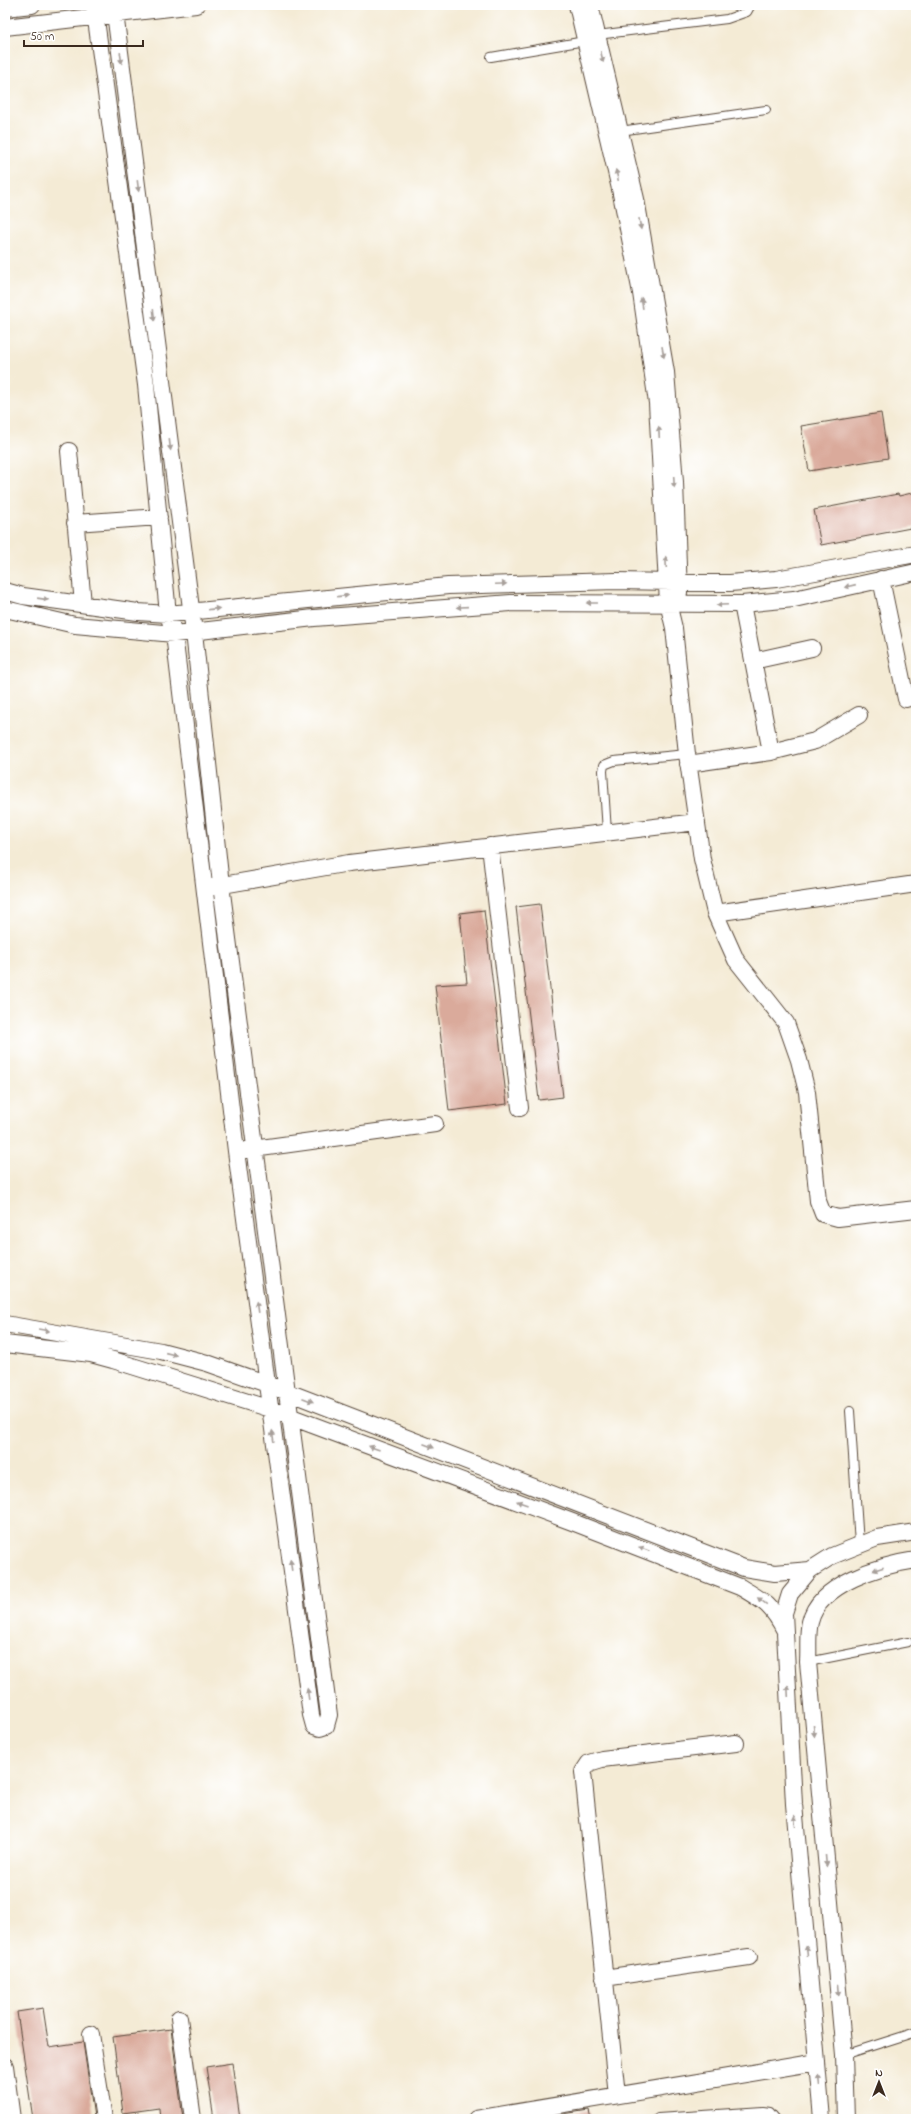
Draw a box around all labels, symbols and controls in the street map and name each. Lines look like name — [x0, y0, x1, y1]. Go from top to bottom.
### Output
scale bar — [24, 22, 143, 48]
text: 50 m — [30, 28, 54, 46]
one-way arrow — [600, 50, 606, 63]
one-way arrow — [118, 52, 124, 64]
one-way arrow — [613, 169, 619, 182]
one-way arrow — [135, 180, 141, 193]
one-way arrow — [637, 218, 643, 231]
one-way arrow — [639, 297, 645, 309]
one-way arrow — [151, 309, 157, 322]
one-way arrow — [660, 346, 666, 359]
one-way arrow — [655, 426, 662, 438]
one-way arrow — [167, 438, 173, 451]
one-way arrow — [671, 476, 678, 488]
one-way arrow — [663, 555, 669, 568]
one-way arrow — [495, 581, 508, 587]
one-way arrow — [844, 583, 857, 589]
one-way arrow — [337, 593, 349, 600]
one-way arrow — [37, 596, 49, 602]
one-way arrow — [585, 600, 598, 606]
one-way arrow — [715, 602, 728, 608]
one-way arrow — [456, 603, 468, 610]
one-way arrow — [208, 606, 220, 612]
one-way arrow — [254, 1301, 260, 1313]
one-way arrow — [37, 1328, 50, 1334]
one-way arrow — [165, 1351, 178, 1357]
one-way arrow — [302, 1397, 314, 1403]
one-way arrow — [270, 1430, 276, 1442]
one-way arrow — [367, 1444, 379, 1450]
one-way arrow — [424, 1444, 436, 1450]
one-way arrow — [516, 1500, 528, 1506]
one-way arrow — [637, 1545, 649, 1551]
one-way arrow — [288, 1559, 294, 1571]
one-way arrow — [872, 1566, 884, 1572]
one-way arrow — [757, 1597, 768, 1605]
one-way arrow — [785, 1685, 792, 1697]
one-way arrow — [305, 1688, 311, 1700]
one-way arrow — [810, 1725, 817, 1737]
one-way arrow — [792, 1815, 799, 1827]
one-way arrow — [823, 1855, 829, 1867]
one-way arrow — [804, 1945, 811, 1957]
one-way arrow — [834, 1984, 841, 1996]
north arrow — [859, 2062, 899, 2102]
text: N — [875, 2065, 883, 2081]
one-way arrow — [815, 2074, 822, 2086]

